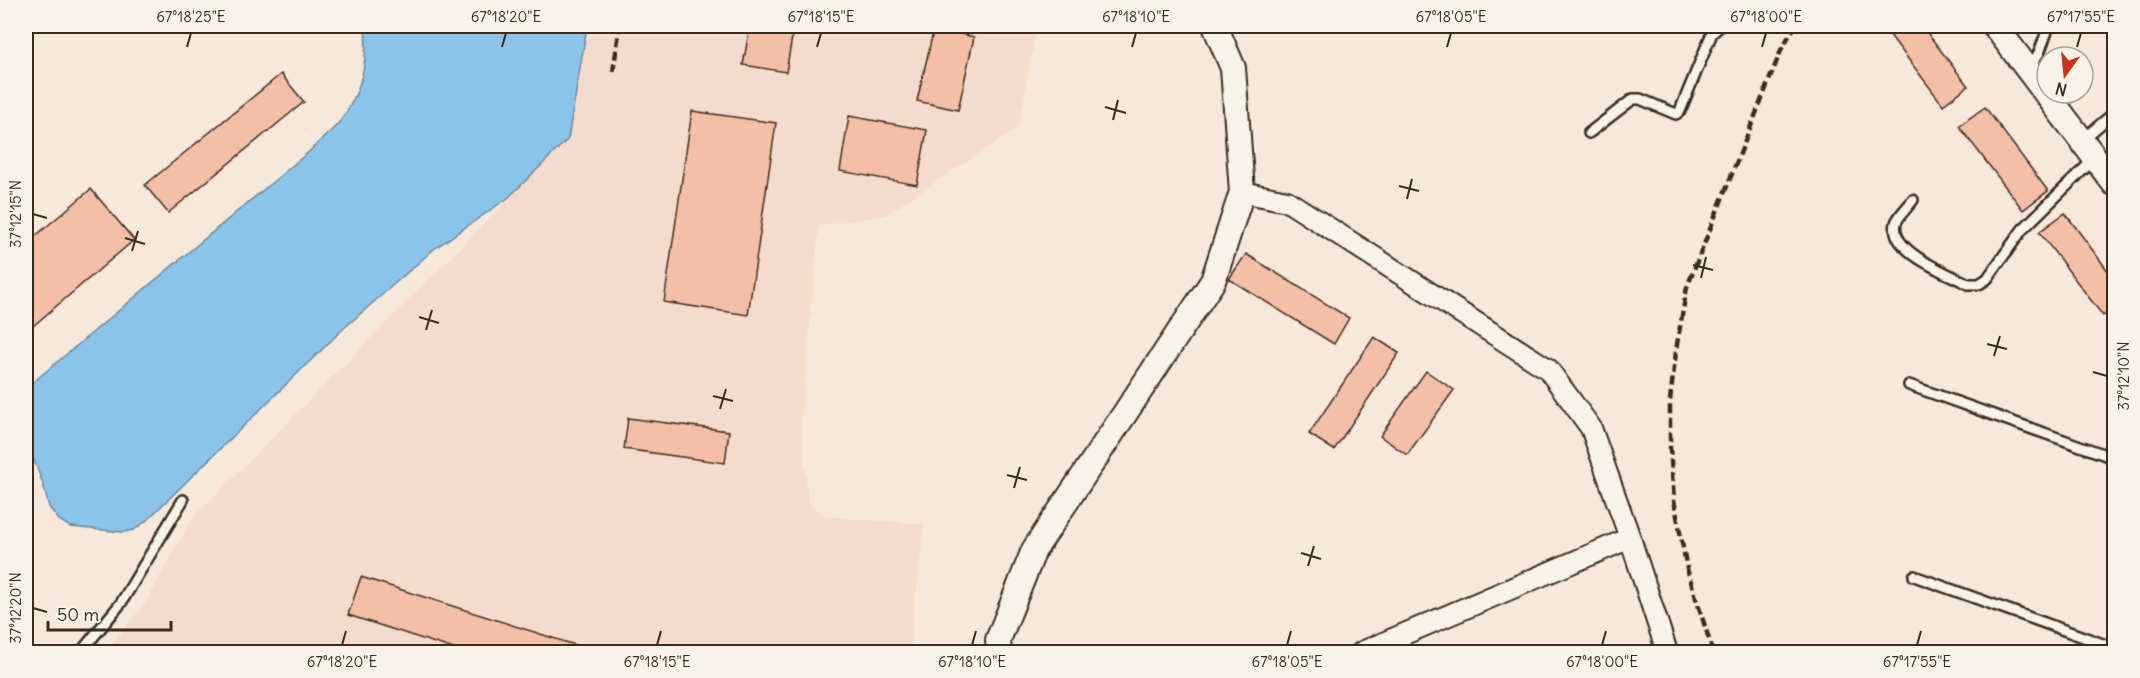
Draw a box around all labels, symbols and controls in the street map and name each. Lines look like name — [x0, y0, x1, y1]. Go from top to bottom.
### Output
text: 67°18'25"E — [156, 7, 226, 26]
text: 67°18'20"E — [471, 7, 541, 26]
text: 67°18'15"E — [788, 7, 855, 26]
text: 67°18'10"E — [1102, 7, 1170, 26]
text: 67°18'05"E — [1416, 7, 1487, 26]
text: 67°18'00"E — [1730, 7, 1802, 26]
text: 67°17'55"E — [2047, 7, 2115, 26]
north arrow — [2035, 45, 2095, 105]
text: N — [2053, 78, 2069, 101]
text: 37°12'15"N — [6, 180, 25, 248]
text: 37°12'10"N — [2114, 341, 2133, 411]
text: 37°12'20"N — [6, 572, 25, 644]
scale bar — [48, 594, 171, 632]
text: 50 m — [57, 603, 99, 626]
text: 67°18'20"E — [307, 652, 377, 671]
text: 67°18'15"E — [624, 652, 691, 671]
text: 67°18'10"E — [938, 652, 1006, 671]
text: 67°18'05"E — [1252, 652, 1323, 671]
text: 67°18'00"E — [1566, 652, 1638, 671]
text: 67°17'55"E — [1883, 652, 1951, 671]

